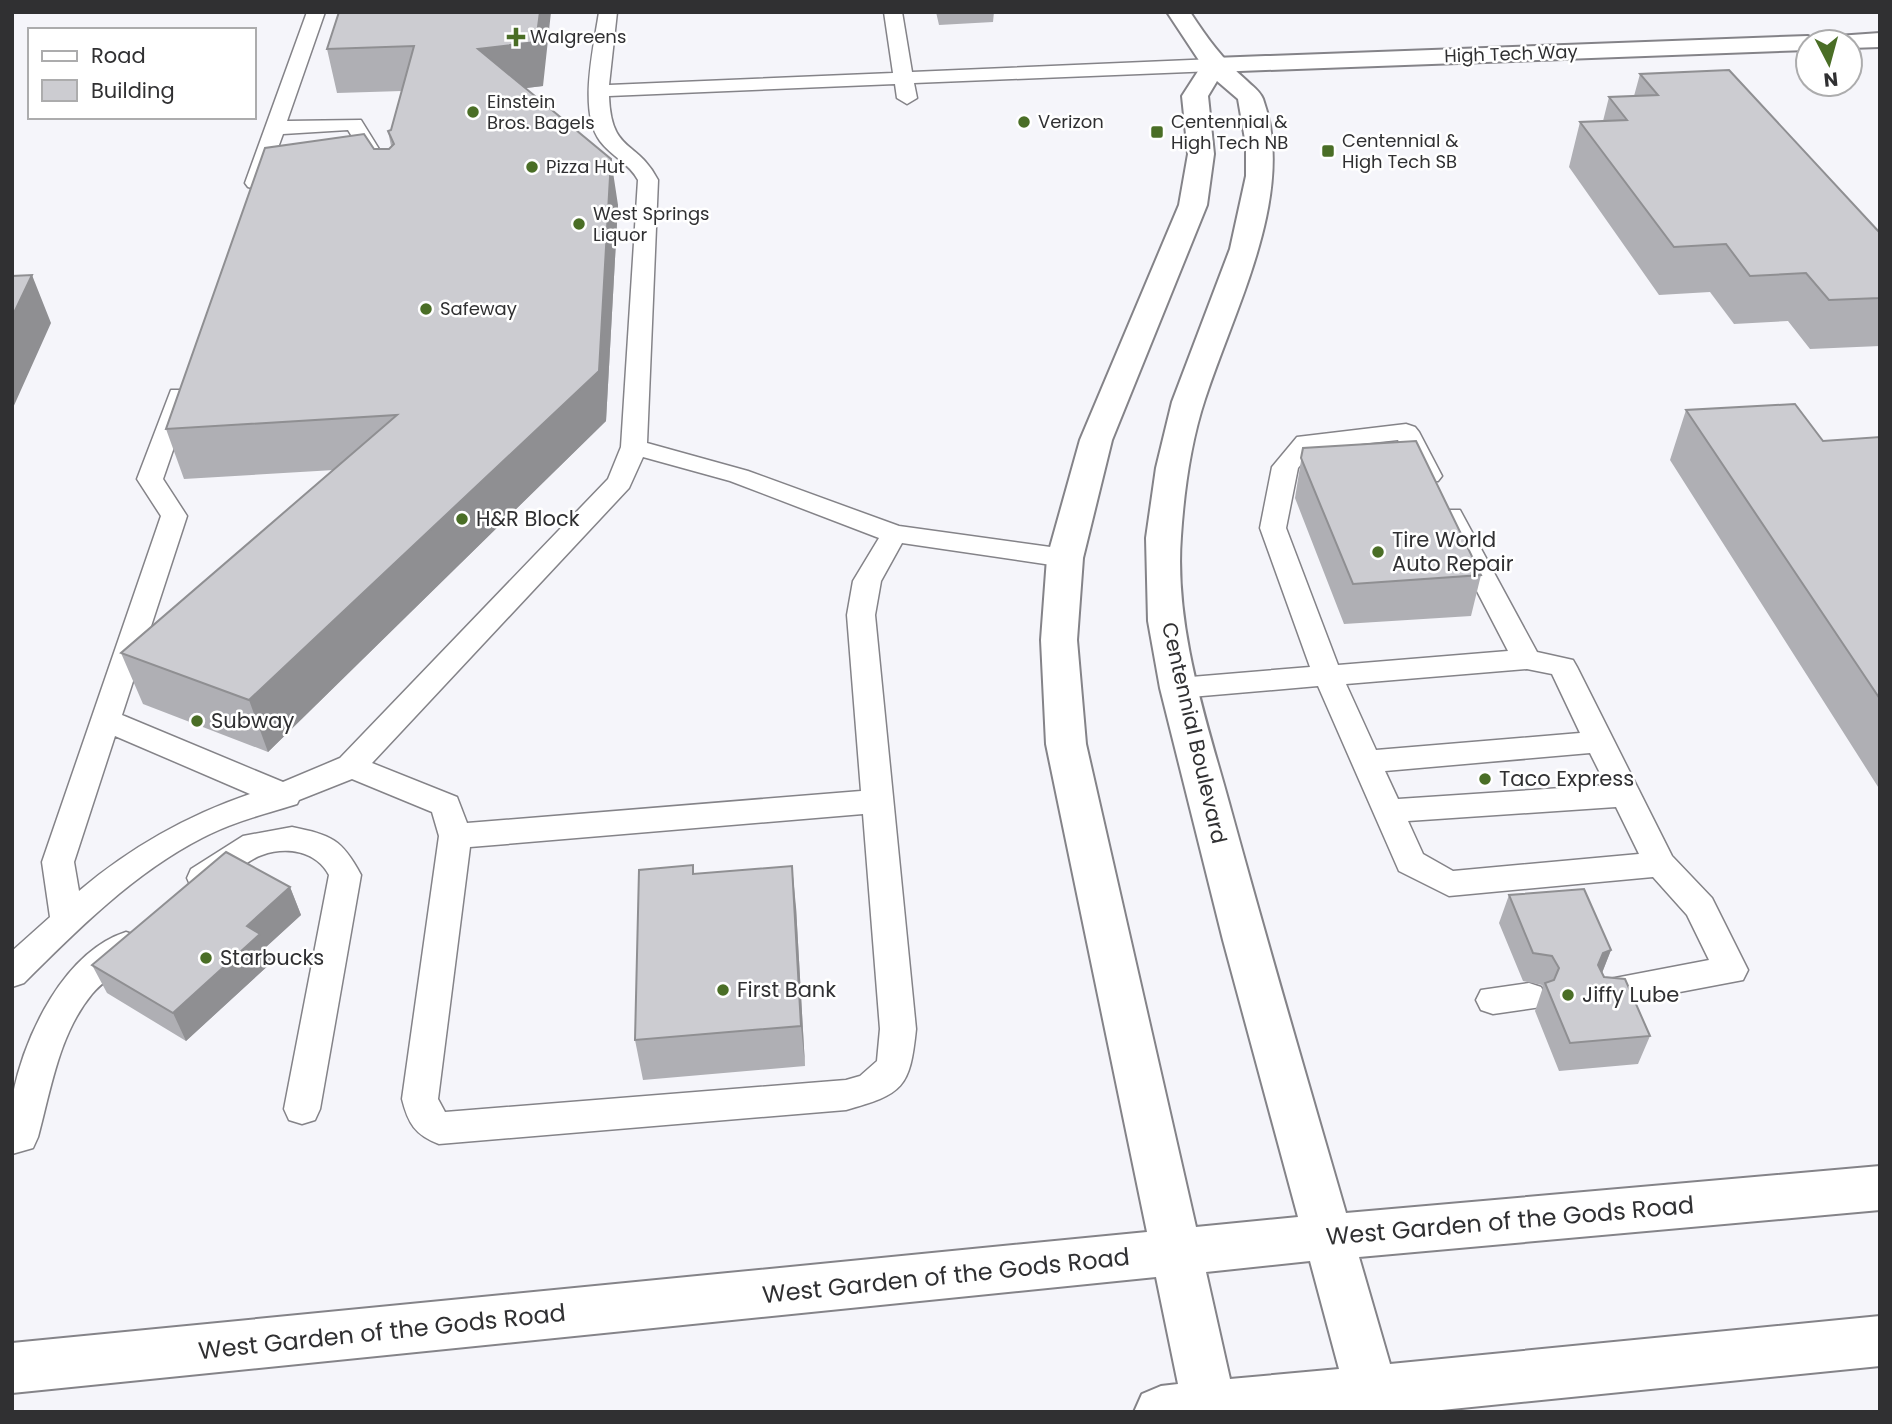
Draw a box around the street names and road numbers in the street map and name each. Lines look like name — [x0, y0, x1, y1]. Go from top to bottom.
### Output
street label: High Tech Way — [1444, 39, 1578, 68]
street label: Centennial Boulevard — [1155, 619, 1234, 846]
street label: West Garden of the Gods Road — [1325, 1188, 1695, 1253]
street label: West Garden of the Gods Road — [761, 1240, 1131, 1311]
street label: West Garden of the Gods Road — [197, 1296, 567, 1367]

